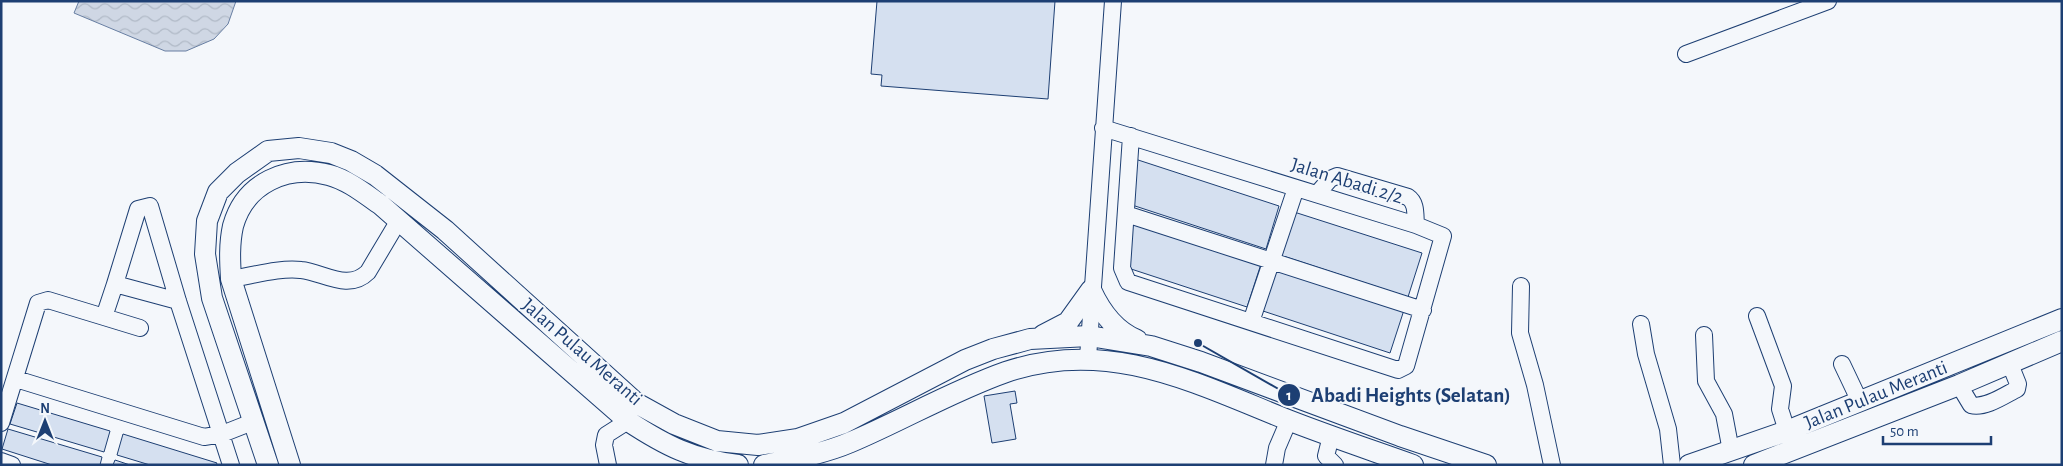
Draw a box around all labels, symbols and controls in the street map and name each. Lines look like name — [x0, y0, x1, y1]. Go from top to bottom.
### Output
street label: Jalan Abadi 2/2 — [1289, 154, 1405, 208]
street label: Jalan Pulau Meranti — [518, 295, 646, 409]
street label: Jalan Pulau Meranti — [1802, 357, 1950, 433]
callout: Abadi Heights (Selatan) — [1276, 377, 1521, 413]
text: Abadi Heights (Selatan) — [1311, 385, 1511, 406]
text: 1 — [1286, 388, 1292, 403]
north arrow — [20, 396, 70, 446]
text: N — [40, 402, 50, 416]
scale bar — [1883, 414, 1990, 446]
text: 50 m — [1890, 424, 1919, 439]

